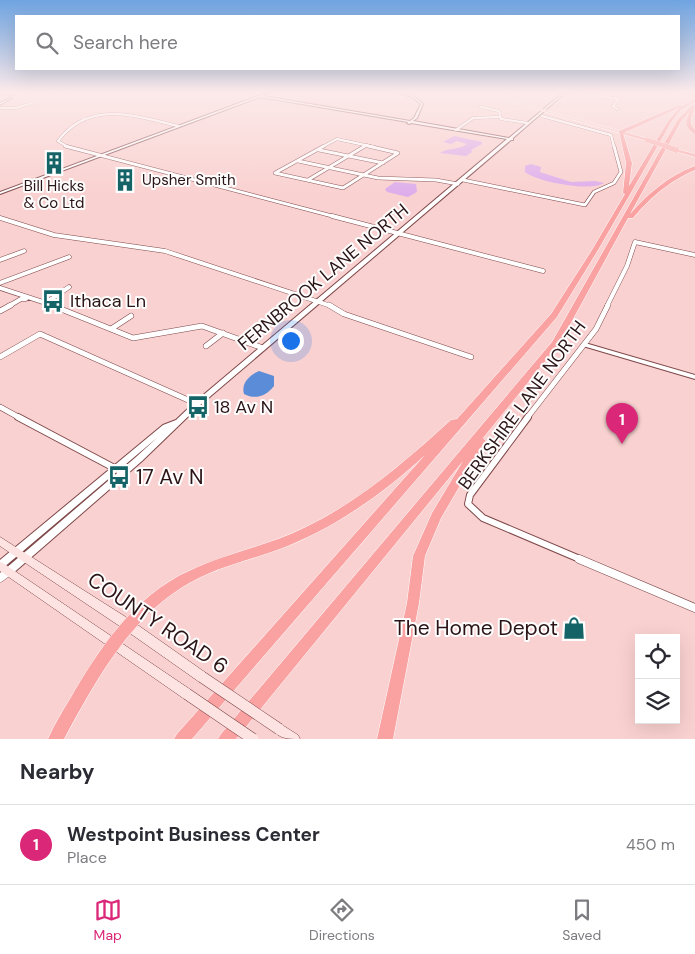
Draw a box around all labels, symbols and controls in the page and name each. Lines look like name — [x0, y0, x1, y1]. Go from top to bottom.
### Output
search box — [15, 15, 680, 70]
icon: search — [33, 29, 61, 57]
text: Search here — [73, 30, 178, 55]
building icon: Bill Hicks & Co Ltd — [41, 150, 67, 176]
building icon: Upsher Smith — [112, 167, 138, 193]
place label: Upsher Smith — [142, 170, 236, 190]
place label: Bill Hicks & Co Ltd — [24, 176, 84, 213]
street label: FERNBROOK LANE NORTH — [233, 198, 413, 356]
bus stop icon: Ithaca Ln — [40, 288, 66, 314]
place label: Ithaca Ln — [70, 289, 146, 313]
street label: BERKSHIRE LANE NORTH — [453, 316, 591, 494]
your location — [278, 328, 304, 354]
bus stop icon: 18 Av N — [185, 394, 211, 420]
place label: 18 Av N — [214, 395, 273, 419]
pin: 1 — [606, 403, 638, 444]
place label: 17 Av N — [136, 463, 203, 491]
bus stop icon: 17 Av N — [106, 464, 132, 490]
street label: COUNTY ROAD 6 — [82, 566, 234, 680]
place label: The Home Depot — [394, 614, 558, 642]
shop icon: The Home Depot — [561, 615, 587, 641]
map controls — [635, 634, 680, 724]
button: locate — [635, 634, 680, 679]
button: layers — [635, 679, 680, 724]
text: Nearby — [20, 758, 94, 786]
text: Westpoint Business Center — [67, 822, 320, 847]
text: 1 — [33, 834, 39, 855]
text: 450 m — [626, 834, 675, 855]
text: Place — [67, 847, 107, 868]
tab: Map — [94, 896, 122, 944]
tab: Directions — [309, 896, 375, 944]
tab: Saved — [562, 896, 601, 944]

